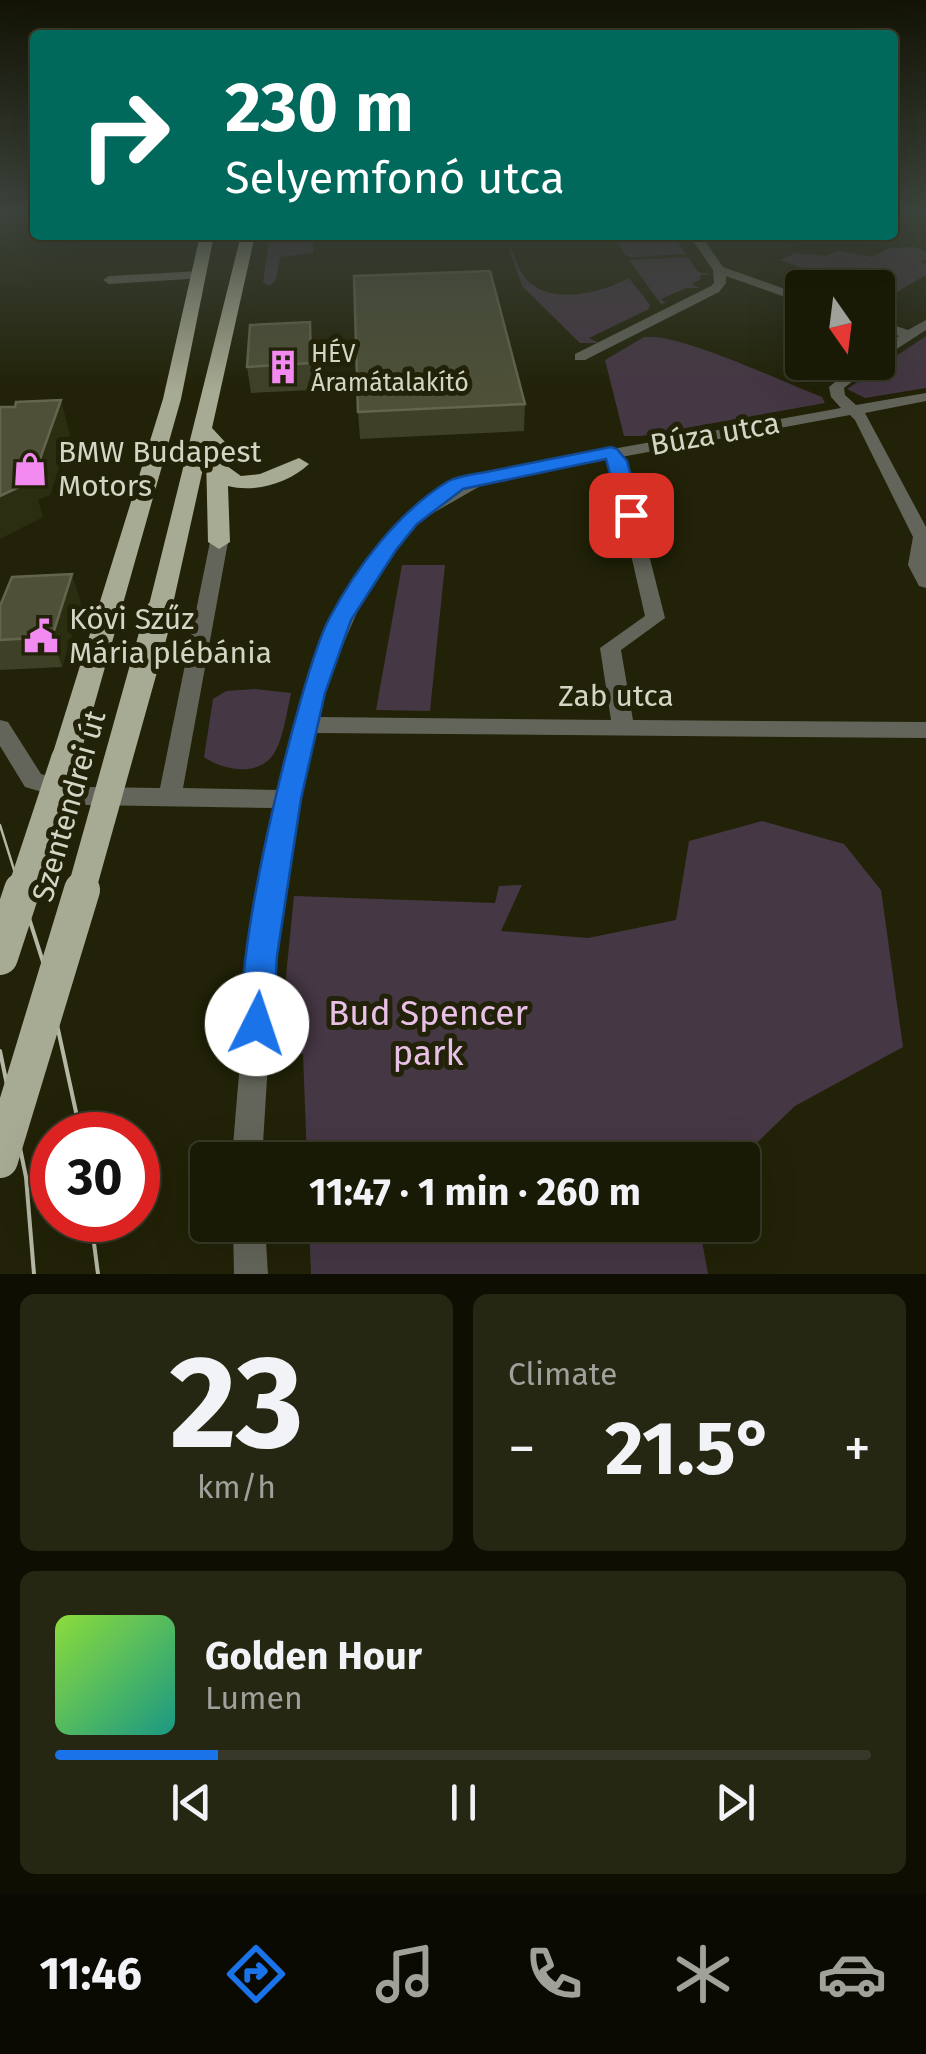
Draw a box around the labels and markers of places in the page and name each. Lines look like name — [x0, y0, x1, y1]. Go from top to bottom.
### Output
place label: HÉV Áramátalakító — [311, 338, 469, 398]
building icon: HÉV Áramátalakító — [264, 348, 302, 386]
place label: BMW Budapest Motors — [58, 434, 261, 504]
shop icon: BMW Budapest Motors — [11, 450, 49, 488]
pin — [589, 473, 674, 558]
place label: Kövi Szűz Mária plébánia — [69, 601, 272, 671]
public building icon: Kövi Szűz Mária plébánia — [22, 617, 60, 655]

